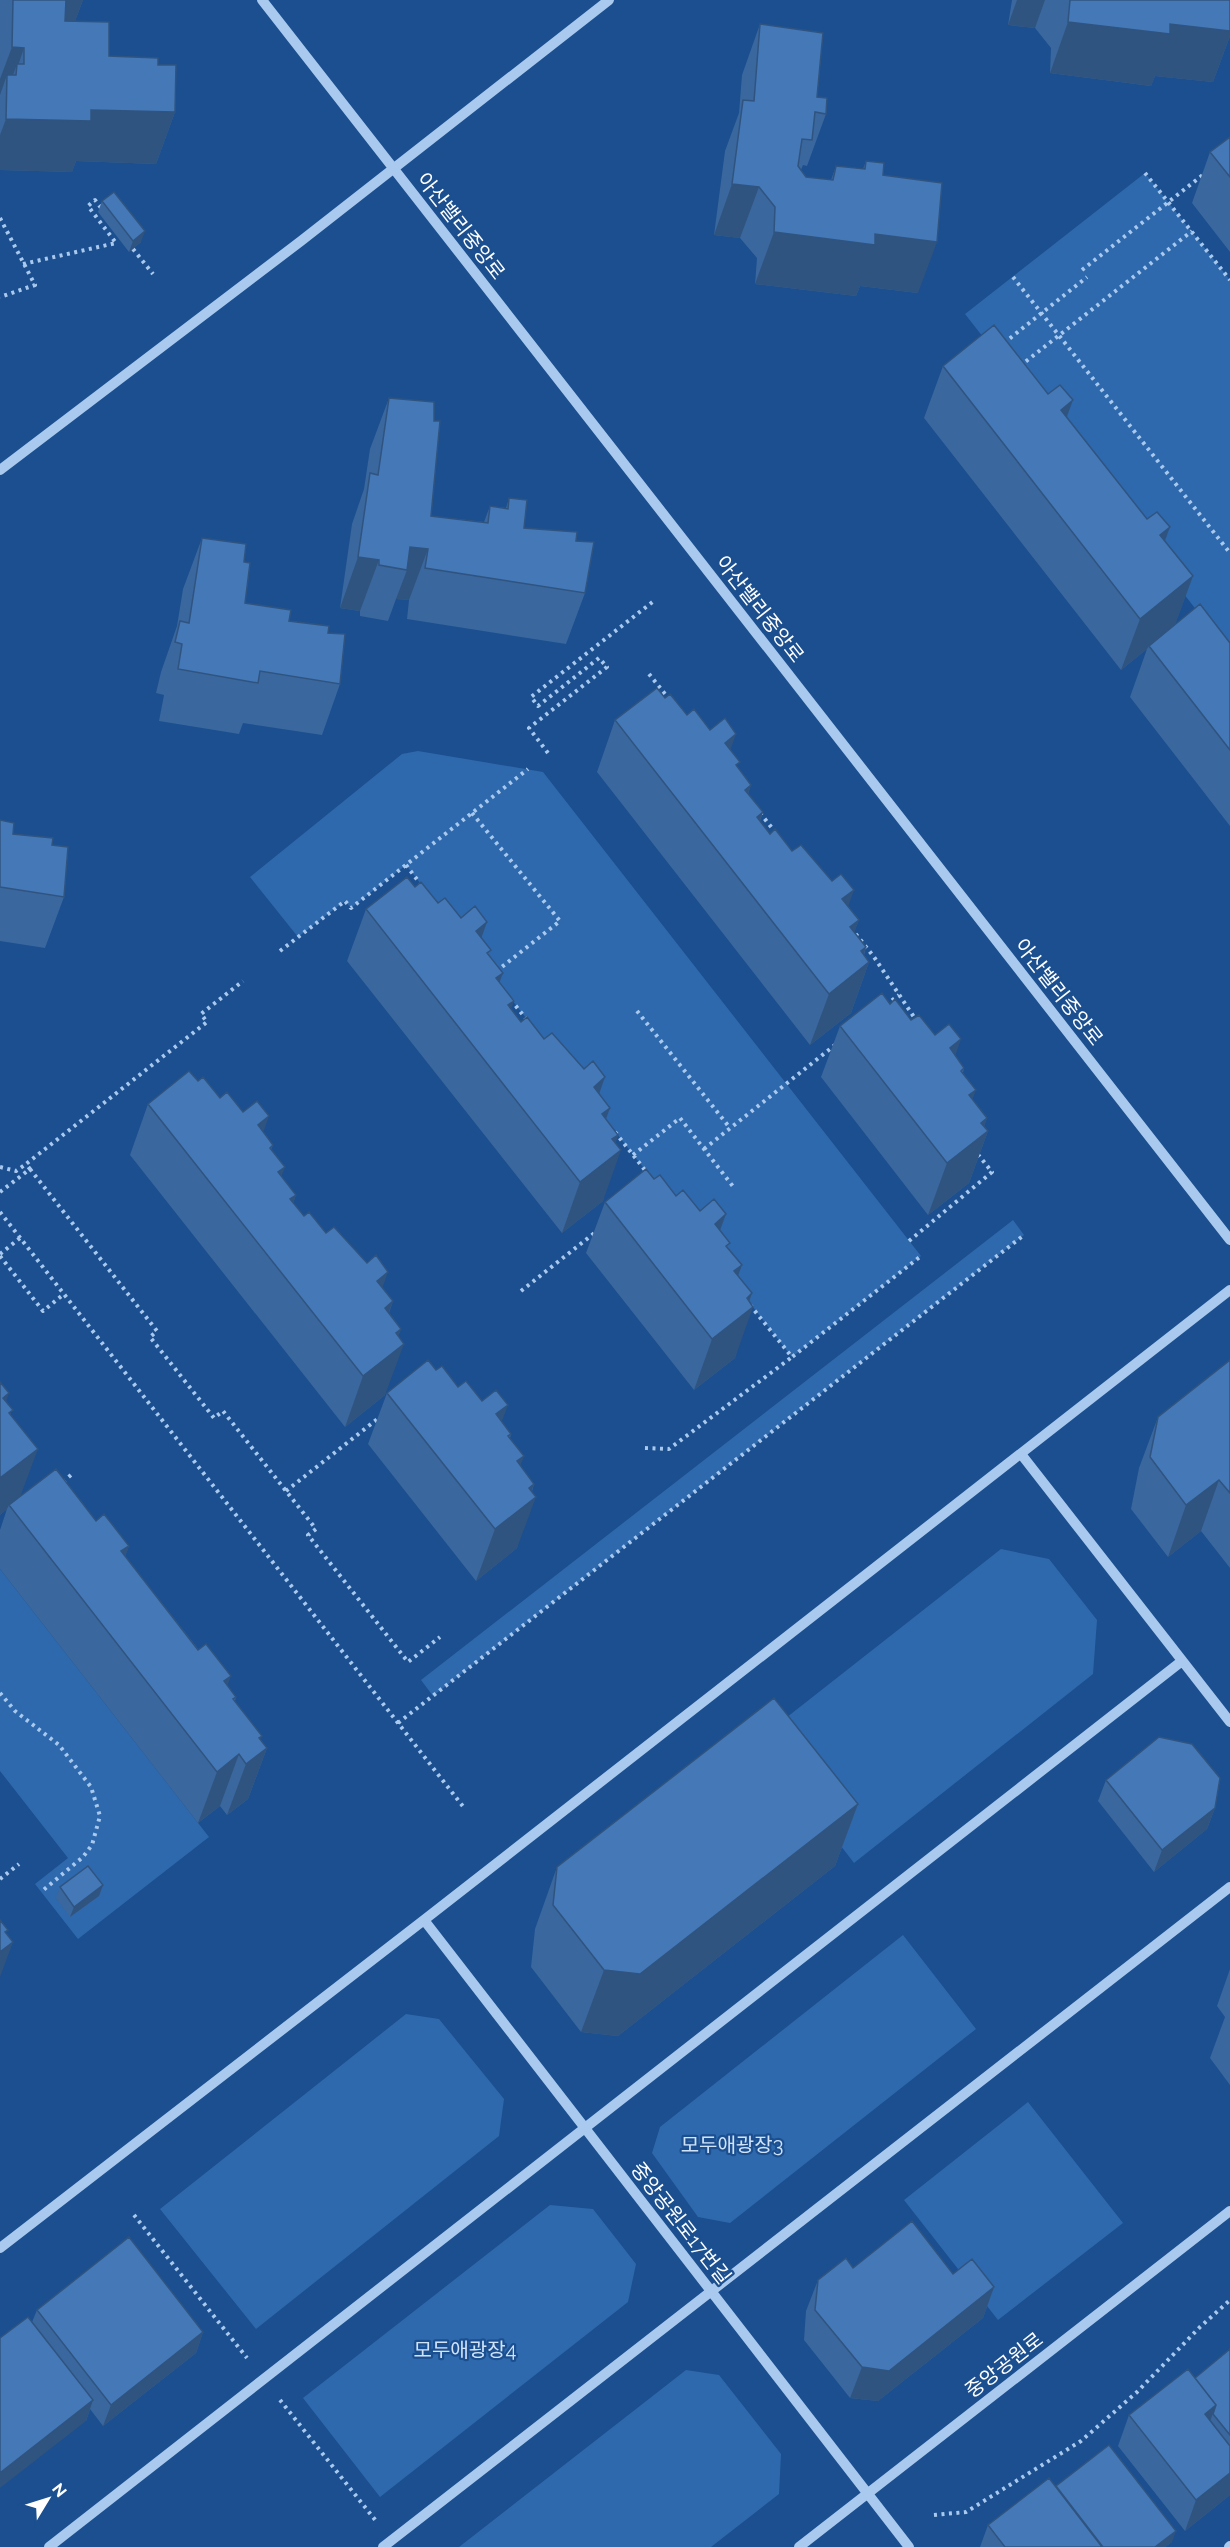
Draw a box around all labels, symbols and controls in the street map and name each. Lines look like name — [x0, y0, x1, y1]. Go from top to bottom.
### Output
street label: 아산밸리중앙로 — [412, 168, 510, 284]
street label: 아산밸리중앙로 — [711, 551, 809, 667]
street label: 아산밸리중앙로 — [1010, 934, 1108, 1050]
park label: 모두애광장3 — [681, 2133, 783, 2157]
street label: 중앙공원로17번길 — [626, 2157, 736, 2289]
street label: 중앙공원로 — [960, 2327, 1048, 2403]
park label: 모두애광장4 — [414, 2338, 517, 2362]
north arrow — [18, 2469, 78, 2529]
text: N — [48, 2479, 71, 2501]

